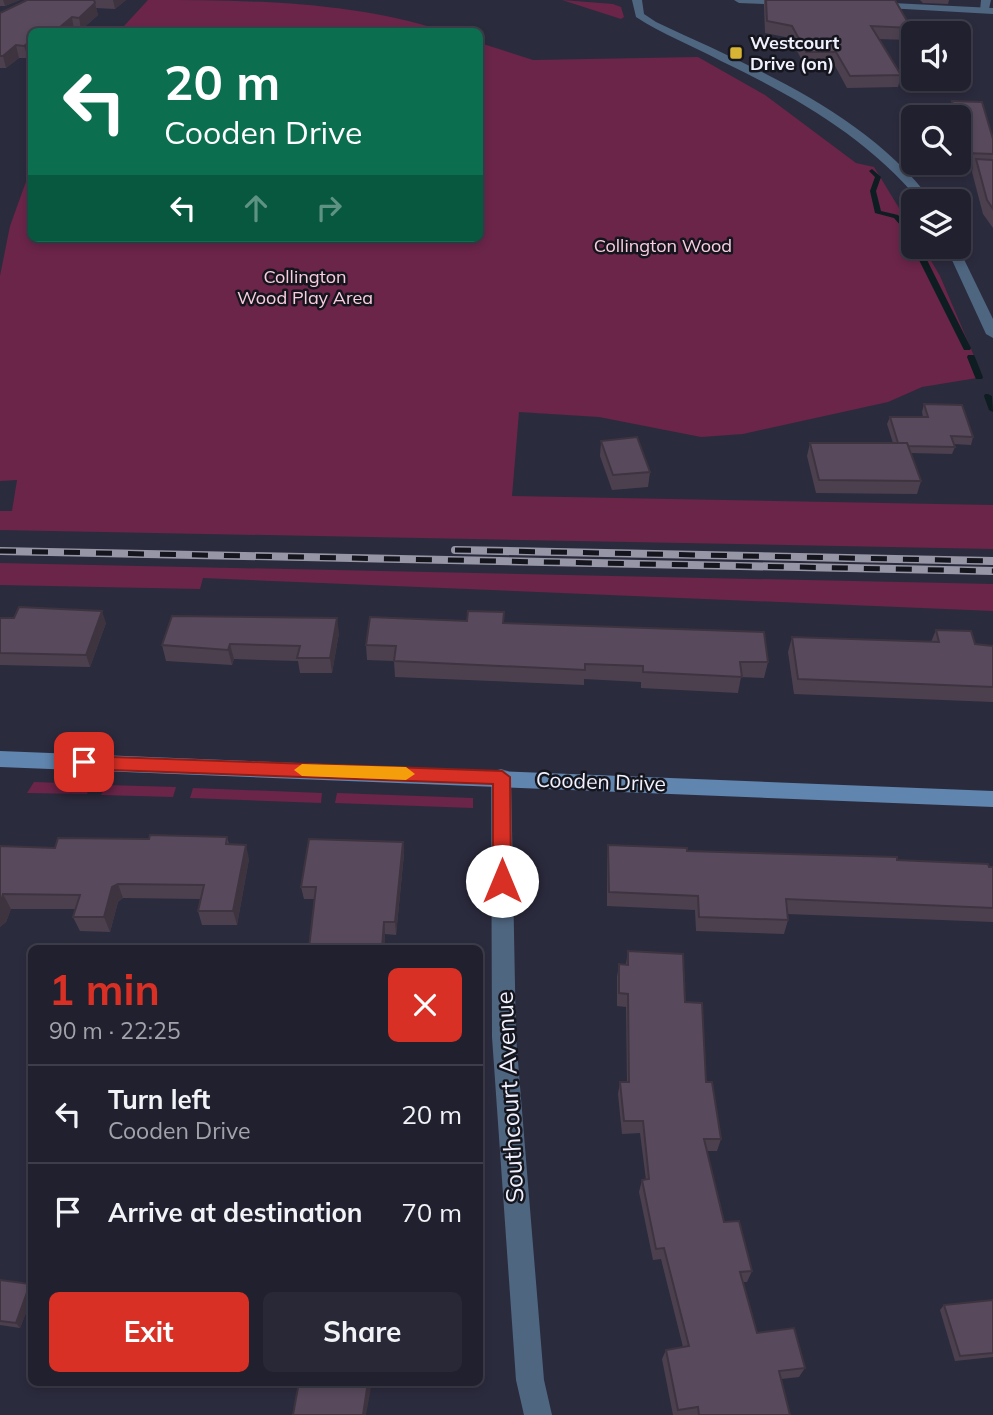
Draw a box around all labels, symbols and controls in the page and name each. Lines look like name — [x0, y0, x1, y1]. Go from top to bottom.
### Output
map controls — [901, 21, 971, 259]
button: sound — [901, 21, 971, 91]
place label: Westcourt Drive (on) — [750, 31, 839, 75]
marker: Westcourt Drive (on) — [728, 45, 744, 61]
text: 20 m — [164, 51, 280, 112]
icon: left — [49, 56, 140, 147]
button: search — [901, 105, 971, 175]
text: Cooden Drive — [164, 112, 362, 152]
icon: left — [164, 189, 202, 227]
icon: ahead — [237, 189, 275, 227]
icon: right — [310, 189, 348, 227]
button: layers — [901, 189, 971, 259]
park label: Collington Wood — [594, 234, 732, 257]
park label: Collington Wood Play Area — [237, 265, 373, 309]
pin — [54, 732, 114, 792]
icon: arrive — [65, 743, 103, 781]
street label: Cooden Drive — [536, 766, 667, 796]
position arrow — [465, 844, 539, 918]
text: 1 min — [49, 963, 160, 1016]
button: close — [388, 968, 462, 1042]
street label: Southcourt Avenue — [488, 991, 530, 1204]
text: 90 m · 22:25 — [49, 1016, 181, 1045]
text: Turn left — [108, 1083, 210, 1116]
icon: left — [49, 1095, 87, 1133]
text: 20 m — [401, 1098, 462, 1131]
text: Cooden Drive — [108, 1116, 251, 1145]
icon: arrive — [49, 1193, 87, 1231]
text: Arrive at destination — [108, 1196, 363, 1229]
text: 70 m — [401, 1196, 462, 1229]
button: Exit — [49, 1292, 249, 1372]
button: Share — [263, 1292, 462, 1372]

